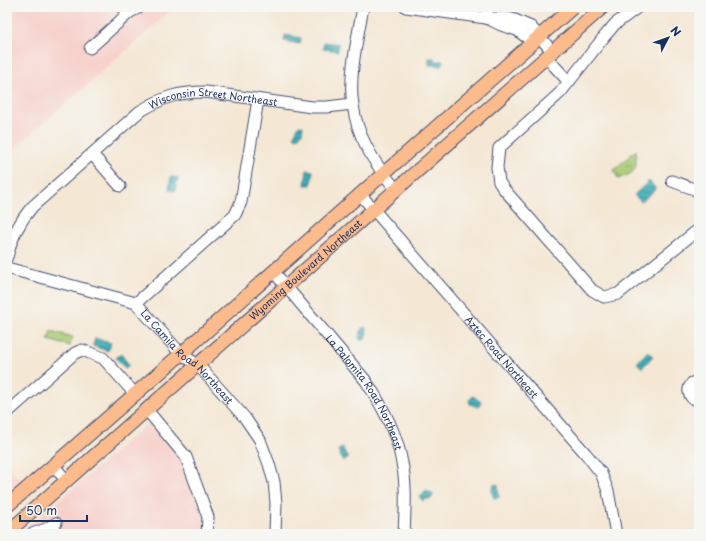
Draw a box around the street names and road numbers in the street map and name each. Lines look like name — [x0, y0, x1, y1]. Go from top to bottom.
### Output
street label: Wisconsin Street Northeast — [146, 84, 278, 112]
street label: Wyoming Boulevard Northeast — [245, 215, 365, 323]
street label: La Camila Road Northeast — [138, 305, 237, 407]
street label: Aztec Road Northeast — [462, 312, 542, 401]
street label: La Palomita Road Northeast — [323, 331, 407, 452]

